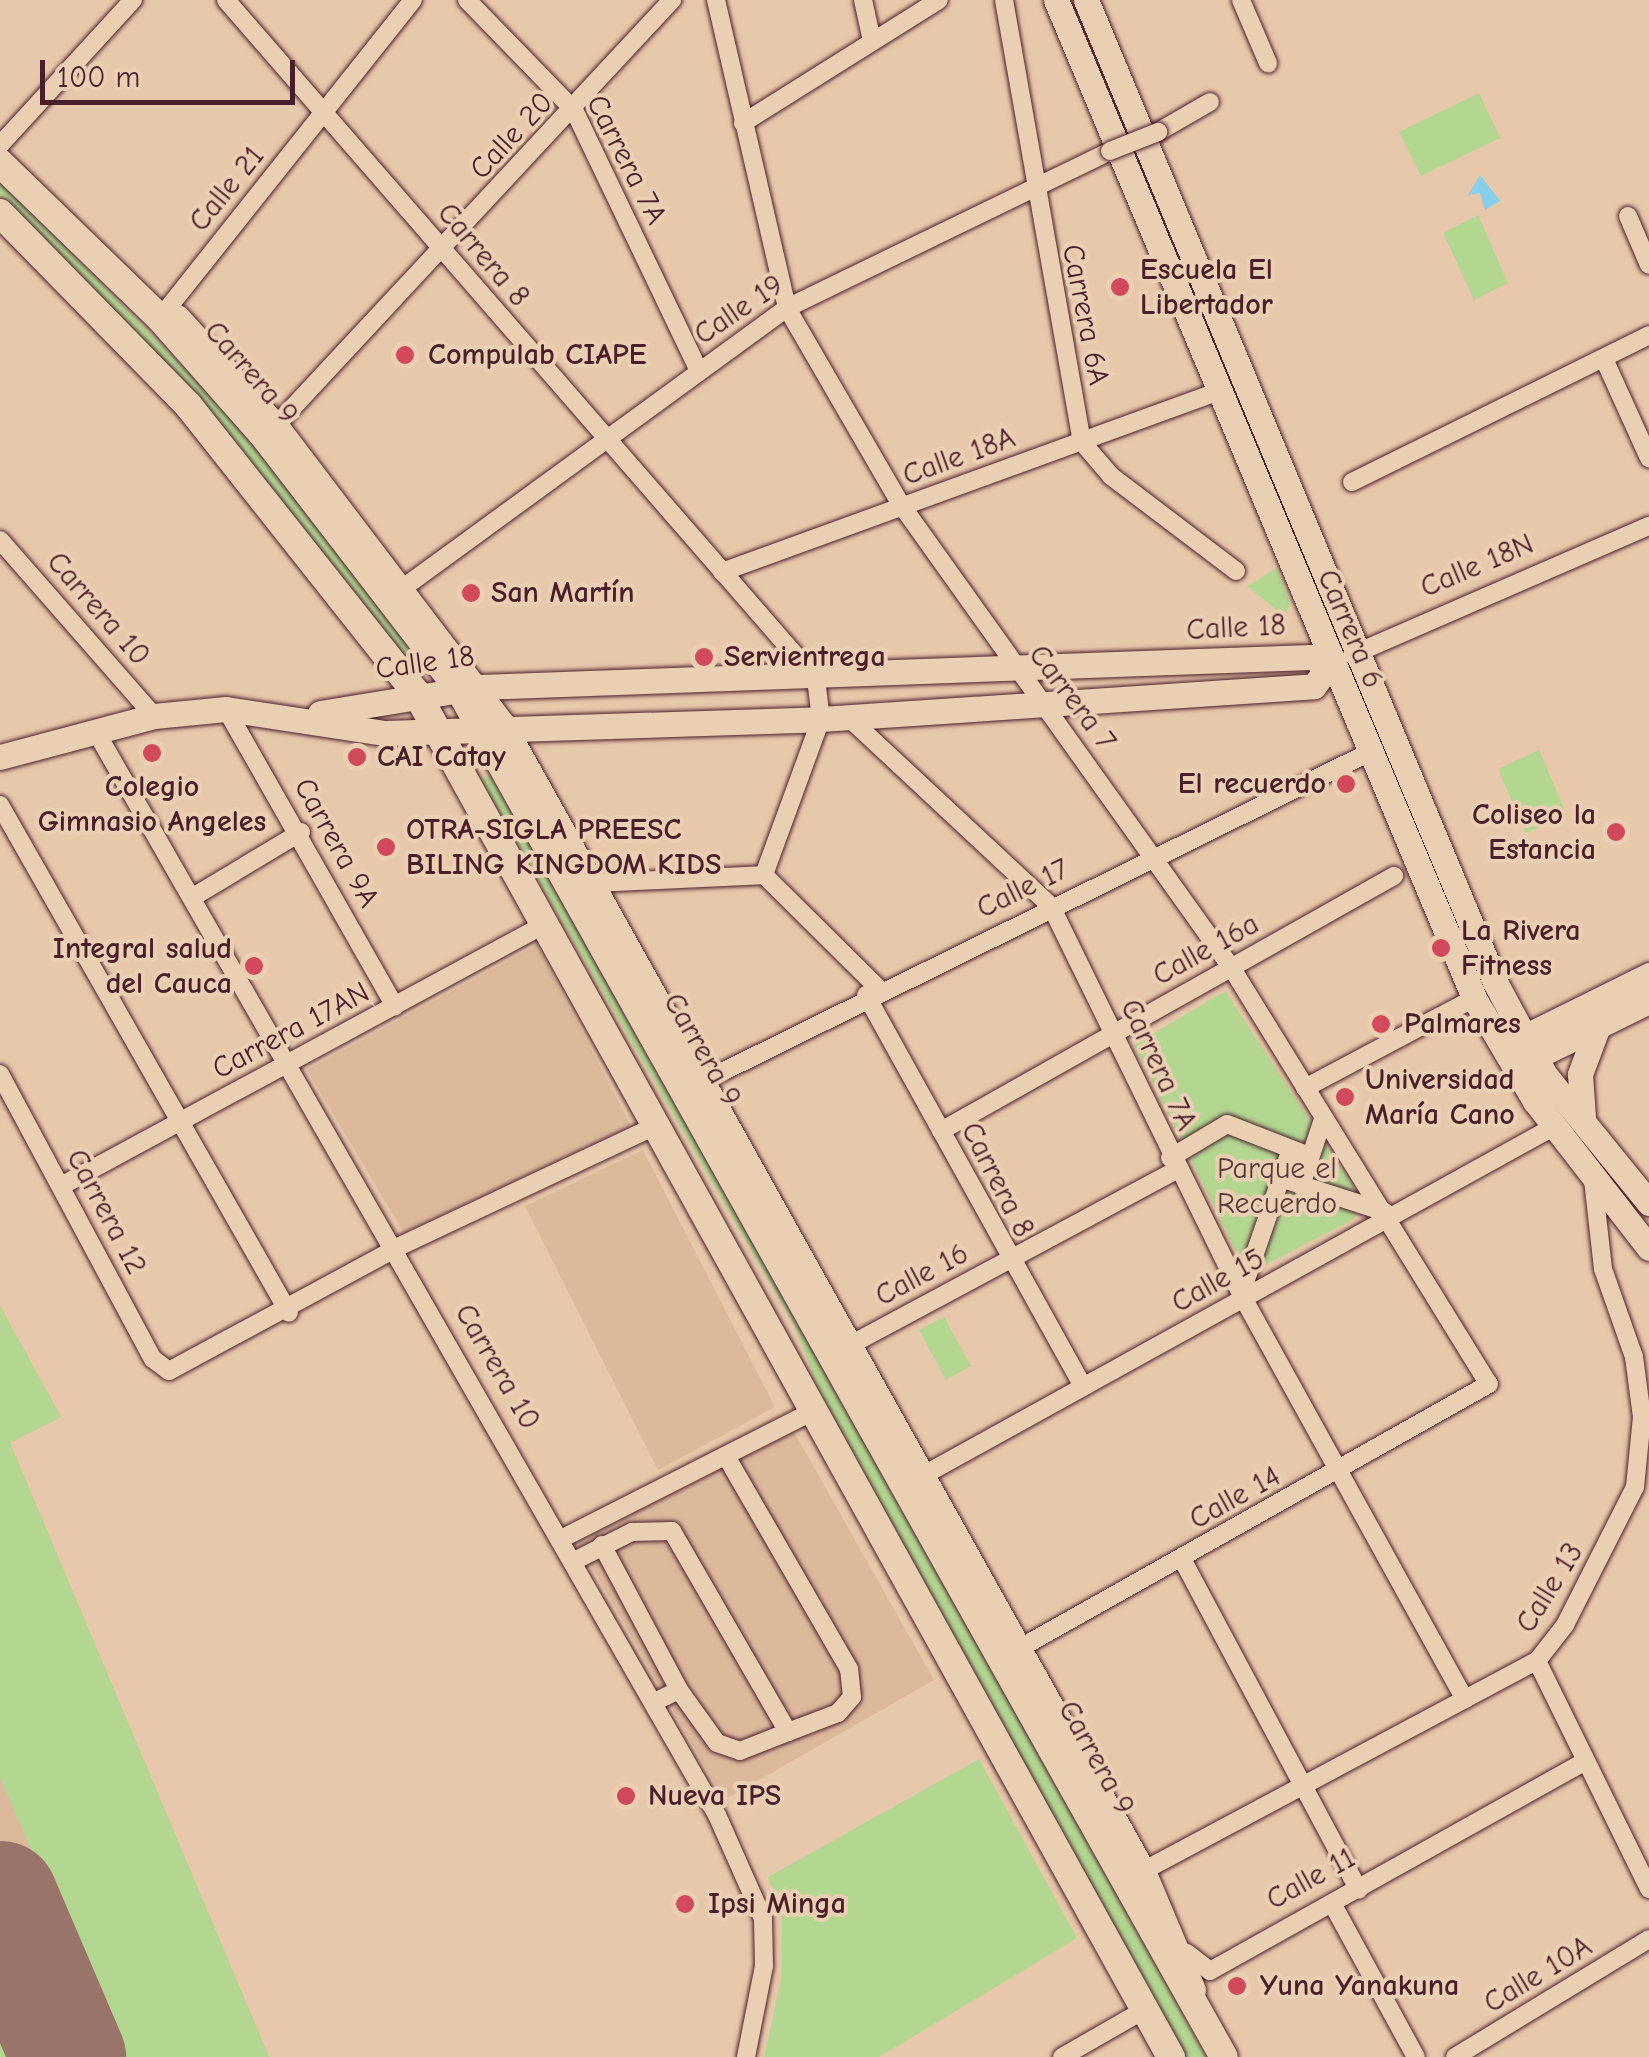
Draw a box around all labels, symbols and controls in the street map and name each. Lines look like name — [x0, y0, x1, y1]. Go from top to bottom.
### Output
scale bar — [45, 40, 300, 102]
text: 100 m — [57, 60, 140, 95]
street label: Calle 20 — [463, 85, 561, 187]
street label: Carrera 7A — [578, 89, 674, 231]
street label: Calle 21 — [182, 139, 272, 239]
street label: Carrera 8 — [429, 196, 537, 314]
street label: Carrera 6A — [1054, 242, 1116, 388]
place label: Escuela El Libertador — [1140, 252, 1273, 322]
street label: Calle 19 — [688, 267, 790, 353]
marker: Escuela El Libertador — [1109, 276, 1131, 298]
street label: Carrera 9 — [196, 314, 306, 432]
place label: Compulab CIAPE — [428, 337, 646, 373]
marker: Compulab CIAPE — [392, 342, 418, 368]
street label: Calle 18A — [898, 420, 1020, 494]
street label: Calle 18N — [1415, 526, 1539, 606]
street label: Carrera 10 — [39, 545, 157, 673]
street label: Carrera 6 — [1309, 564, 1391, 694]
place label: San Martín — [491, 575, 635, 611]
marker: San Martín — [460, 582, 482, 604]
street label: Calle 18 — [1185, 607, 1287, 649]
street label: Calle 18 — [373, 638, 477, 688]
street label: Carrera 7 — [1021, 638, 1123, 758]
place label: Servientrega — [724, 639, 886, 675]
marker: Servientrega — [693, 646, 715, 668]
place label: CAI Catay — [377, 739, 506, 775]
marker: Colegio Gimnasio Angeles — [141, 742, 163, 764]
marker: CAI Catay — [346, 746, 368, 768]
place label: El recuerdo — [1178, 766, 1326, 802]
place label: Colegio Gimnasio Angeles — [38, 769, 266, 840]
street label: Carrera 9A — [286, 772, 386, 914]
marker: El recuerdo — [1335, 773, 1357, 795]
place label: Coliseo la Estancia — [1472, 797, 1596, 868]
place label: OTRA-SIGLA PREESC BILING KINGDOM KIDS — [406, 812, 721, 882]
marker: Coliseo la Estancia — [1605, 821, 1627, 843]
marker: OTRA-SIGLA PREESC BILING KINGDOM KIDS — [375, 836, 397, 858]
street label: Calle 17 — [971, 851, 1075, 927]
street label: Calle 16a — [1147, 906, 1265, 994]
place label: La Rivera Fitness — [1461, 913, 1580, 984]
place label: Integral salud del Cauca — [53, 931, 232, 1002]
marker: La Rivera Fitness — [1430, 937, 1452, 959]
marker: Integral salud del Cauca — [241, 953, 267, 979]
street label: Carrera 17AN — [207, 975, 375, 1087]
street label: Carrera 9 — [655, 987, 749, 1113]
street label: Carrera 7A — [1112, 994, 1204, 1136]
place label: Palmares — [1404, 1006, 1521, 1042]
marker: Palmares — [1368, 1011, 1394, 1037]
place label: Universidad María Cano — [1365, 1062, 1515, 1132]
marker: Universidad María Cano — [1334, 1086, 1356, 1108]
street label: Carrera 8 — [953, 1116, 1041, 1244]
street label: Carrera 12 — [58, 1143, 154, 1281]
park label: Parque el Recuerdo — [1217, 1151, 1337, 1222]
street label: Calle 16 — [869, 1236, 975, 1314]
street label: Calle 15 — [1165, 1241, 1271, 1321]
street label: Carrera 10 — [447, 1298, 547, 1436]
street label: Calle 14 — [1183, 1458, 1287, 1538]
street label: Calle 13 — [1508, 1536, 1592, 1640]
street label: Carrera 9 — [1050, 1695, 1142, 1821]
place label: Nueva IPS — [648, 1778, 781, 1814]
marker: Nueva IPS — [613, 1783, 639, 1809]
street label: Calle 11 — [1260, 1840, 1362, 1918]
place label: Ipsi Minga — [708, 1886, 846, 1922]
marker: Ipsi Minga — [672, 1891, 698, 1917]
street label: Calle 10A — [1477, 1929, 1599, 2021]
place label: Yuna Yanakuna — [1260, 1968, 1459, 2004]
marker: Yuna Yanakuna — [1224, 1973, 1250, 1999]

